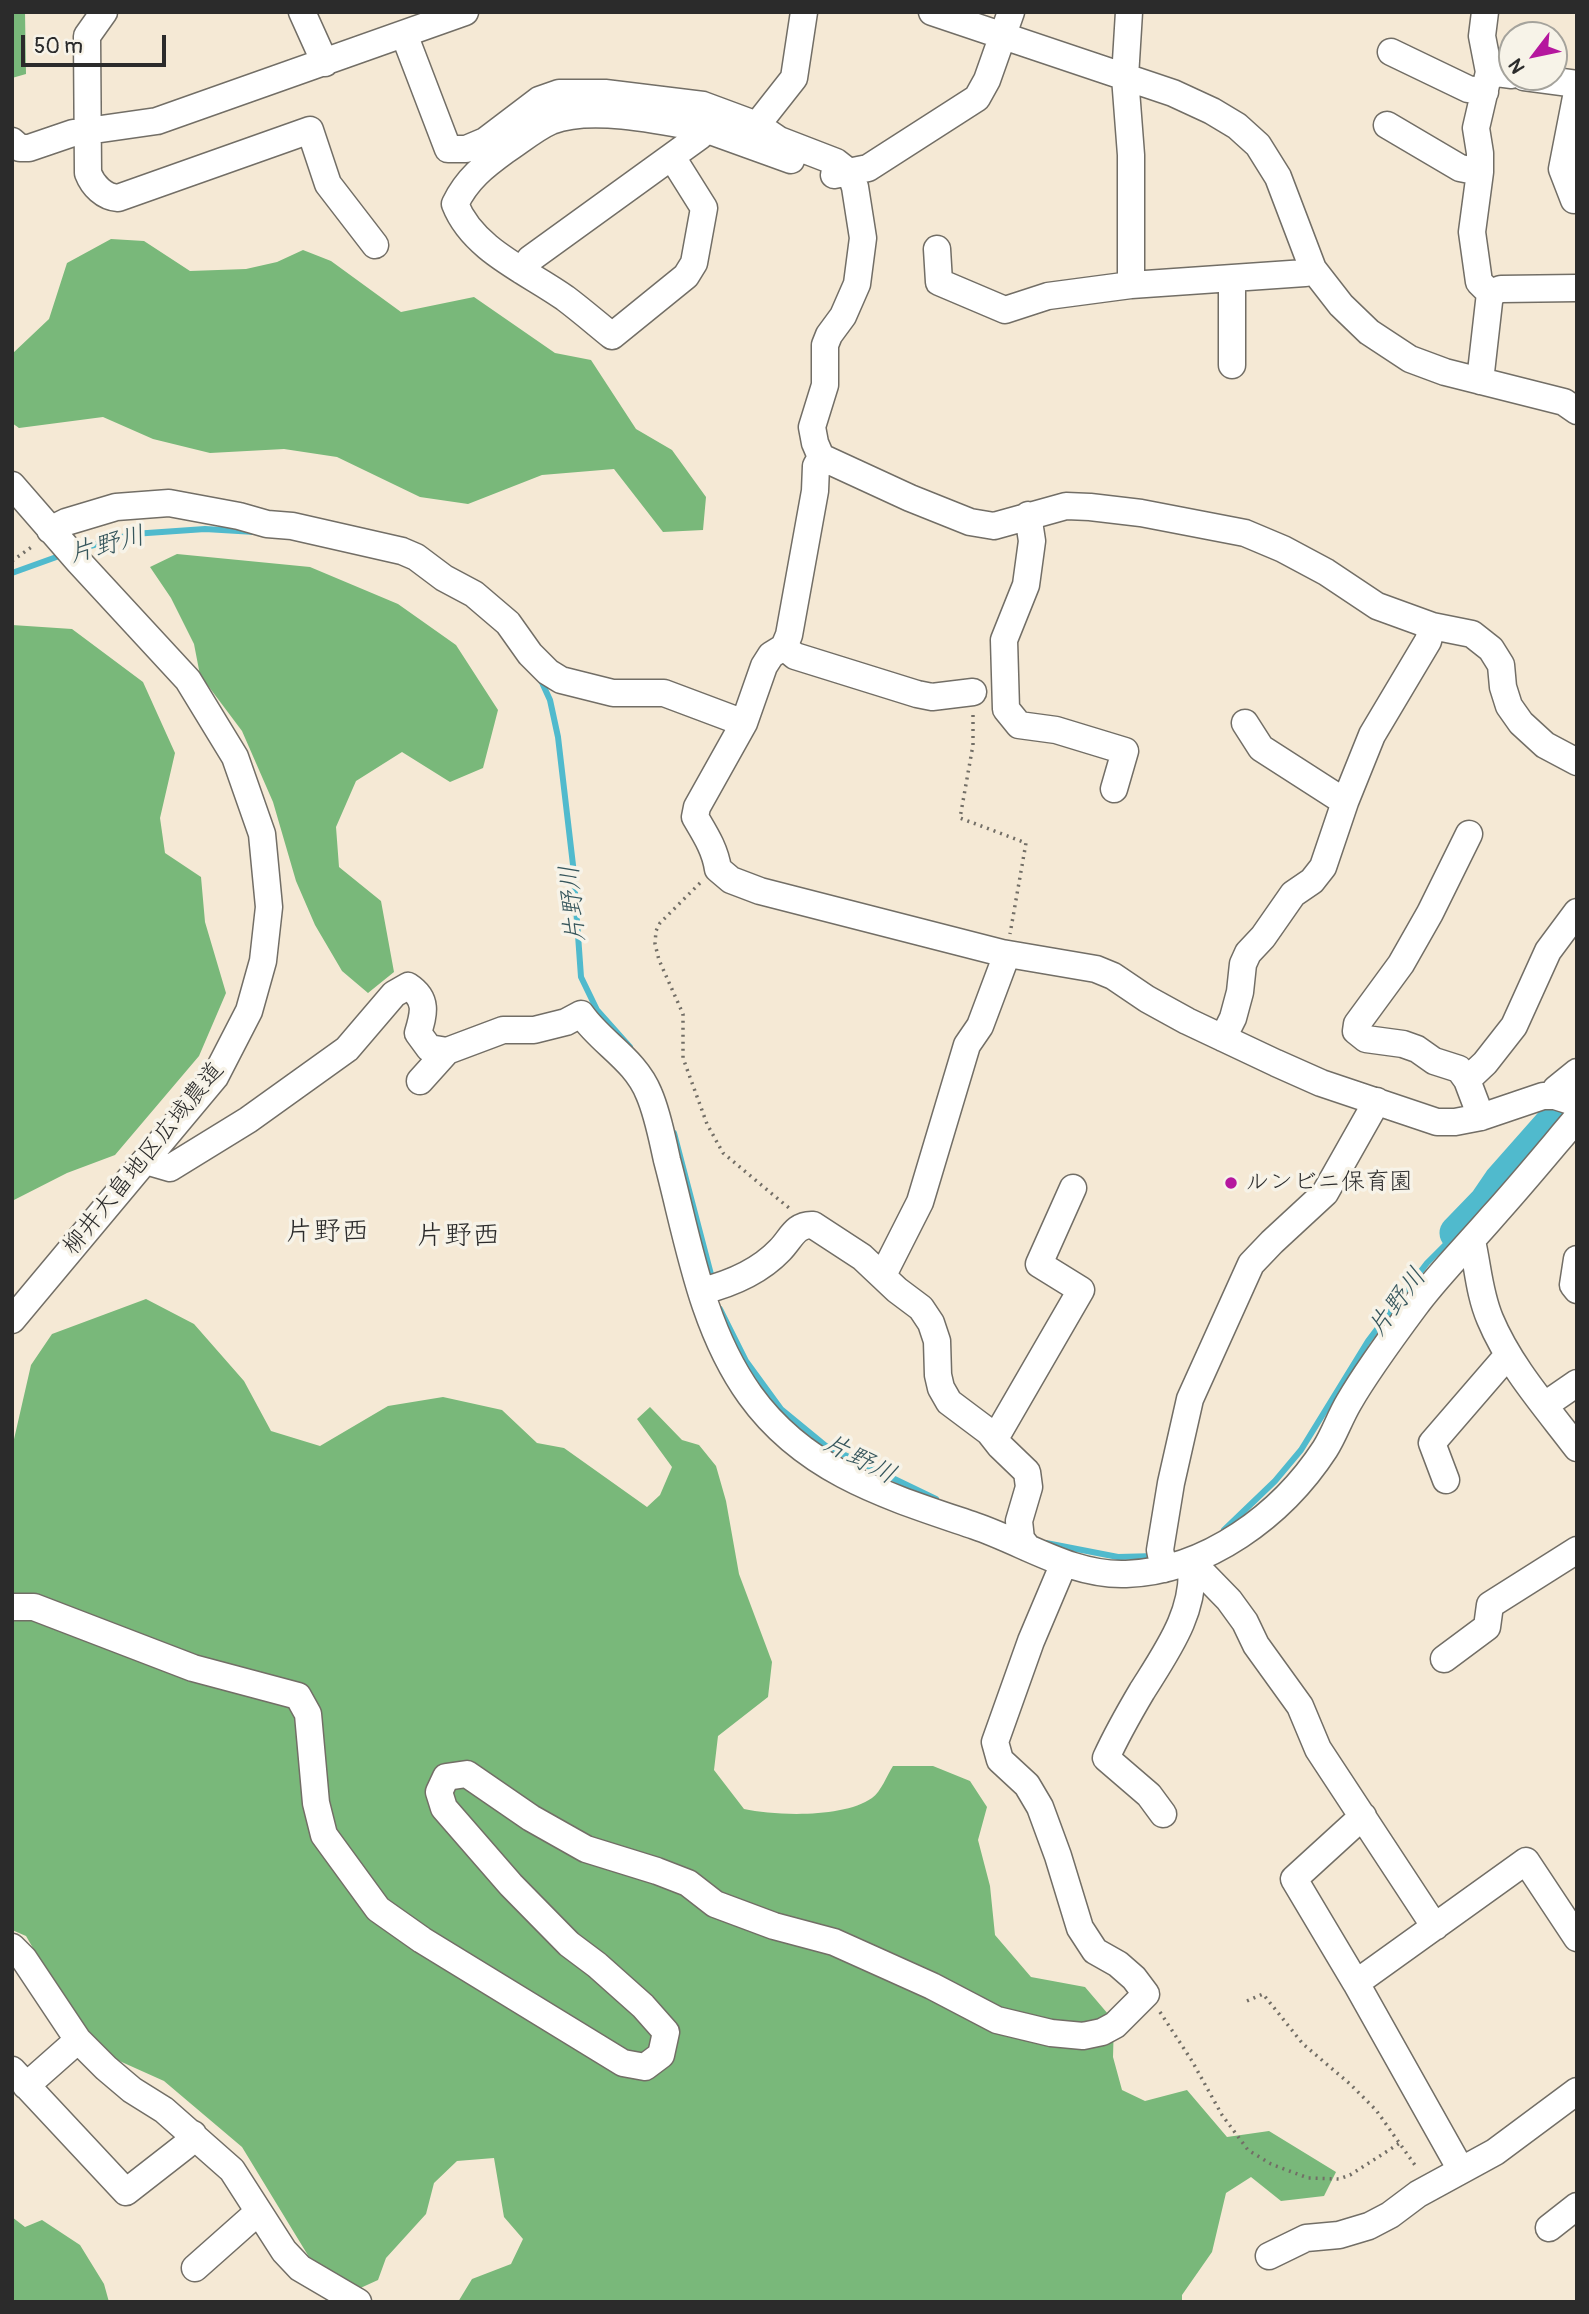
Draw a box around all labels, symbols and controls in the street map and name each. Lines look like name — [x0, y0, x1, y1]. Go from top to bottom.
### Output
scale bar — [24, 21, 170, 65]
north arrow — [1498, 21, 1568, 91]
text: 50 m — [34, 33, 83, 60]
text: N — [1503, 54, 1530, 78]
water label: 片野川 — [65, 521, 149, 571]
water label: 片野川 — [555, 864, 593, 944]
street label: 柳井大畠地区広域農道 — [57, 1057, 231, 1261]
place label: ルンビニ保育園 — [1245, 1169, 1413, 1197]
marker: ルンビニ保育園 — [1223, 1175, 1239, 1191]
district label: 片野西 — [285, 1216, 369, 1250]
district label: 片野西 — [416, 1220, 500, 1254]
water label: 片野川 — [1362, 1262, 1434, 1344]
water label: 片野川 — [817, 1428, 901, 1492]

